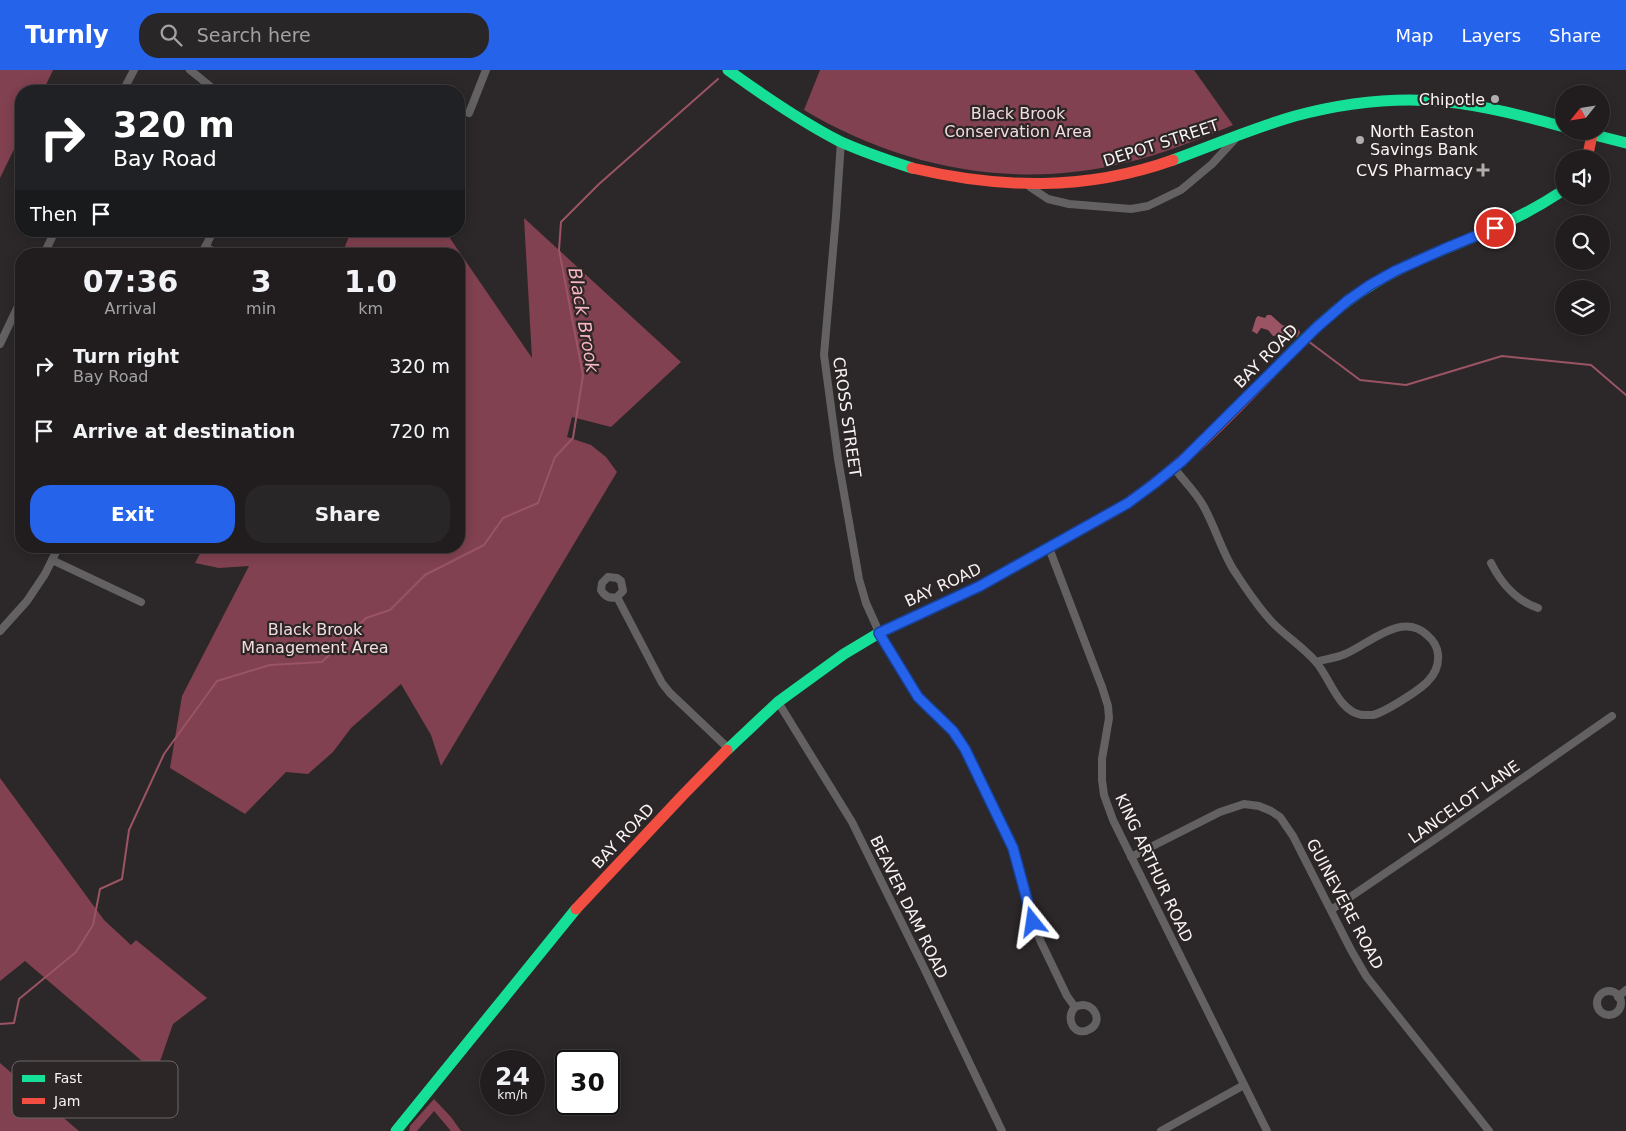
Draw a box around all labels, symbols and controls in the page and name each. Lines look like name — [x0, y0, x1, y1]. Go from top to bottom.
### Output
search box — [139, 13, 489, 58]
text: Turnly — [25, 21, 109, 49]
icon: search — [157, 21, 185, 49]
text: Search here — [197, 24, 311, 46]
text: Map — [1395, 25, 1433, 46]
text: Layers — [1461, 25, 1521, 46]
text: Share — [1549, 25, 1601, 46]
north arrow — [1555, 85, 1610, 140]
map controls — [1555, 85, 1610, 335]
place label: Chipotle — [1419, 90, 1485, 109]
marker: Chipotle — [1489, 93, 1501, 105]
park label: Black Brook Conservation Area — [944, 104, 1092, 141]
icon: right — [30, 105, 95, 170]
text: 320 m — [113, 105, 235, 145]
street label: DEPOT STREET — [1101, 115, 1221, 171]
place label: North Easton Savings Bank — [1370, 122, 1479, 159]
marker: North Easton Savings Bank — [1354, 134, 1366, 146]
text: Bay Road — [113, 146, 217, 171]
button: sound — [1555, 150, 1610, 205]
place label: CVS Pharmacy — [1356, 161, 1473, 180]
marker: CVS Pharmacy — [1477, 164, 1489, 176]
icon: arrive — [87, 200, 115, 228]
text: Then — [30, 203, 77, 225]
pin — [1474, 207, 1516, 249]
icon: arrive — [1481, 214, 1509, 242]
button: search — [1555, 215, 1610, 270]
text: 07:36 — [83, 264, 178, 299]
text: 3 — [251, 264, 272, 299]
text: 1.0 — [344, 264, 397, 299]
water label: Black Brook — [564, 266, 604, 376]
button: layers — [1555, 280, 1610, 335]
text: Arrival — [105, 299, 157, 318]
text: min — [246, 299, 276, 318]
text: km — [358, 299, 383, 318]
street label: BAY ROAD — [1230, 320, 1302, 392]
text: Turn right — [73, 345, 179, 367]
icon: right — [30, 352, 58, 380]
text: 320 m — [389, 355, 450, 377]
street label: CROSS STREET — [829, 356, 865, 479]
text: Bay Road — [73, 367, 148, 386]
icon: arrive — [30, 417, 58, 445]
text: Arrive at destination — [73, 420, 295, 442]
text: 720 m — [389, 420, 450, 442]
button: Exit — [30, 485, 235, 543]
button: Share — [245, 485, 450, 543]
street label: BAY ROAD — [902, 559, 984, 611]
park label: Black Brook Management Area — [241, 620, 389, 657]
street label: LANCELOT LANE — [1405, 756, 1523, 848]
street label: KING ARTHUR ROAD — [1111, 791, 1197, 945]
street label: BAY ROAD — [588, 799, 658, 873]
street label: BEAVER DAM ROAD — [866, 832, 952, 982]
street label: GUINEVERE ROAD — [1303, 836, 1387, 972]
position arrow — [1006, 895, 1058, 947]
speed limit sign: 30 — [555, 1050, 620, 1115]
legend — [12, 1061, 178, 1118]
text: 24 — [495, 1062, 530, 1091]
text: Fast — [54, 1070, 83, 1086]
text: km/h — [497, 1088, 528, 1102]
text: Jam — [53, 1093, 80, 1109]

